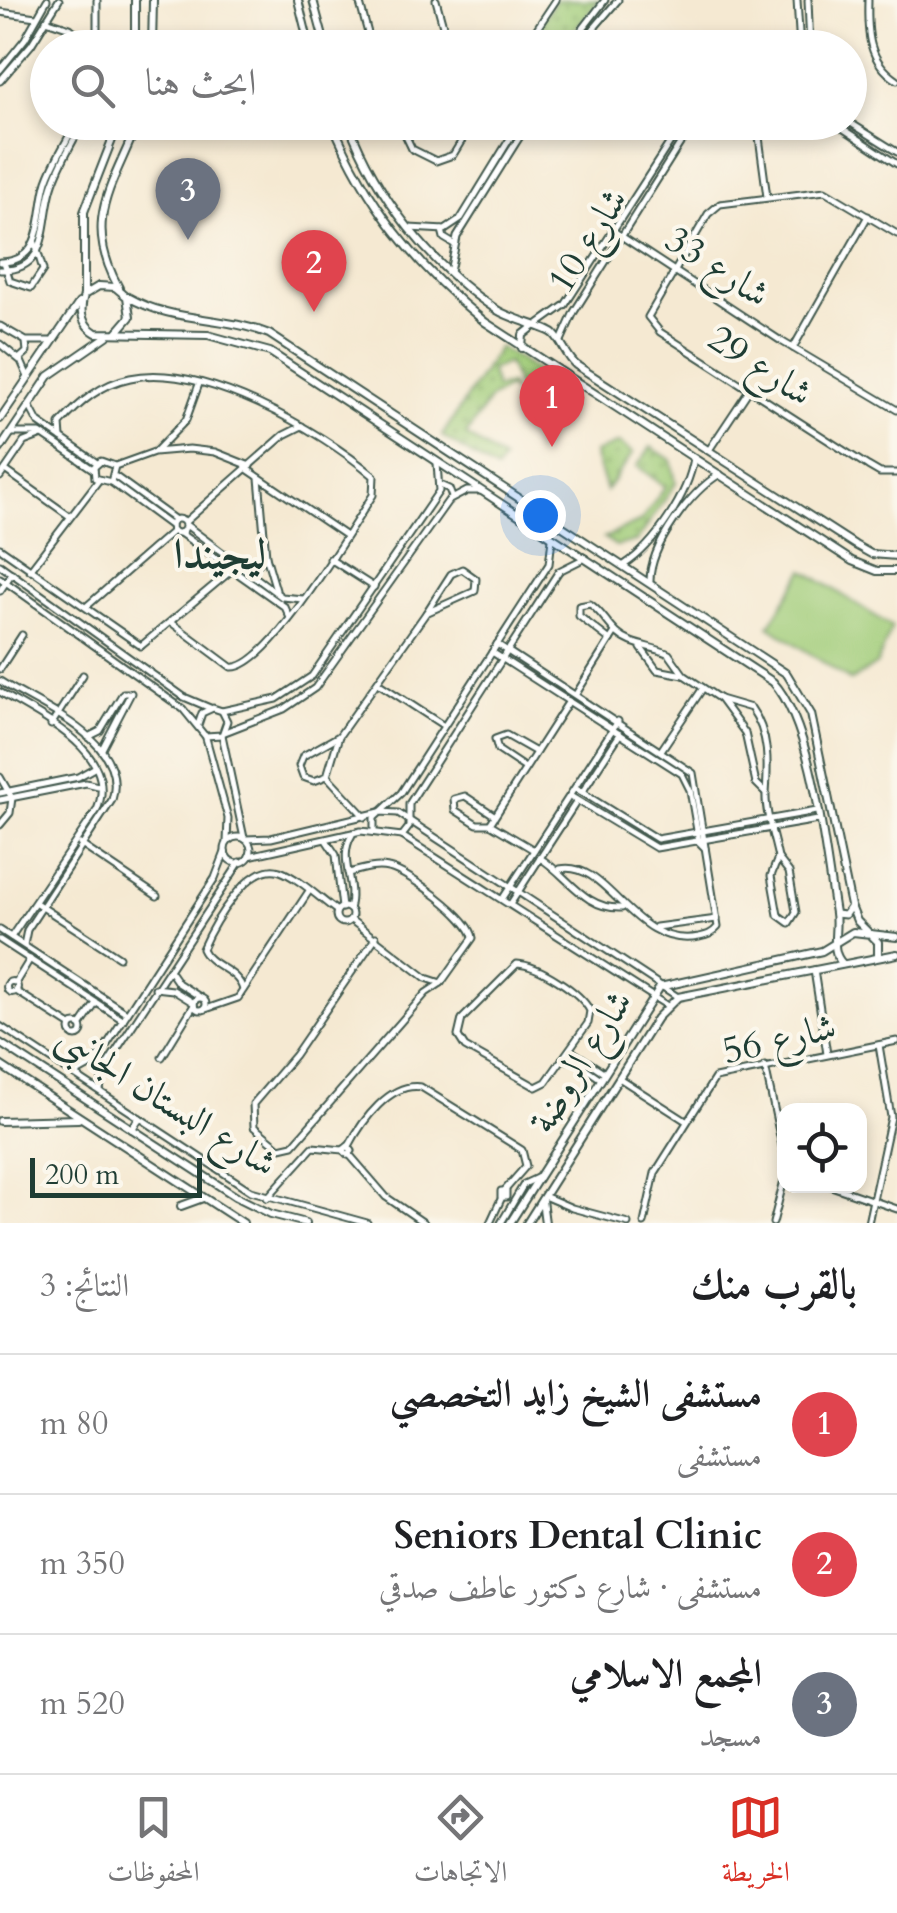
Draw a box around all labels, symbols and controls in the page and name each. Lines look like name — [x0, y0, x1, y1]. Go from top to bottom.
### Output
search box — [30, 30, 867, 140]
text: ابحث هنا — [145, 57, 257, 109]
icon: search — [65, 58, 120, 113]
pin: 3 — [156, 158, 220, 240]
street label: شارع 10 — [535, 178, 644, 305]
street label: شارع 33 — [653, 214, 780, 323]
pin: 2 — [282, 230, 346, 312]
street label: شارع 29 — [696, 313, 823, 422]
pin: 1 — [520, 364, 584, 447]
your location — [515, 490, 566, 541]
district label: ليجيندا — [174, 526, 266, 583]
street label: شارع الروضة — [516, 980, 649, 1145]
street label: شارع 56 — [717, 1001, 842, 1081]
street label: شارع البستان الجانبى — [44, 1012, 287, 1193]
map controls — [777, 1103, 867, 1193]
button: locate — [777, 1103, 867, 1193]
scale bar — [30, 1153, 202, 1198]
text: 200 m — [45, 1156, 119, 1194]
text: بالقرب منك — [690, 1256, 857, 1313]
text: النتائج: 3 — [40, 1264, 129, 1308]
text: مستشفى الشيخ زايد التخصصي — [390, 1368, 762, 1420]
text: 80 m — [40, 1402, 108, 1446]
text: 1 — [816, 1402, 833, 1446]
text: مستشفى — [677, 1434, 762, 1478]
text: Seniors Dental Clinic — [394, 1510, 762, 1562]
text: 350 m — [40, 1542, 125, 1586]
text: 2 — [816, 1542, 833, 1586]
text: مستشفى · شارع دكتور عاطف صدقي — [379, 1566, 762, 1610]
text: المجمع الاسلامي — [570, 1648, 762, 1700]
text: 520 m — [40, 1682, 125, 1726]
text: 3 — [816, 1682, 833, 1726]
text: مسجد — [699, 1714, 762, 1758]
tab: المحفوظات — [107, 1790, 199, 1899]
tab: الاتجاهات — [414, 1790, 507, 1899]
tab: الخريطة — [722, 1790, 790, 1899]

